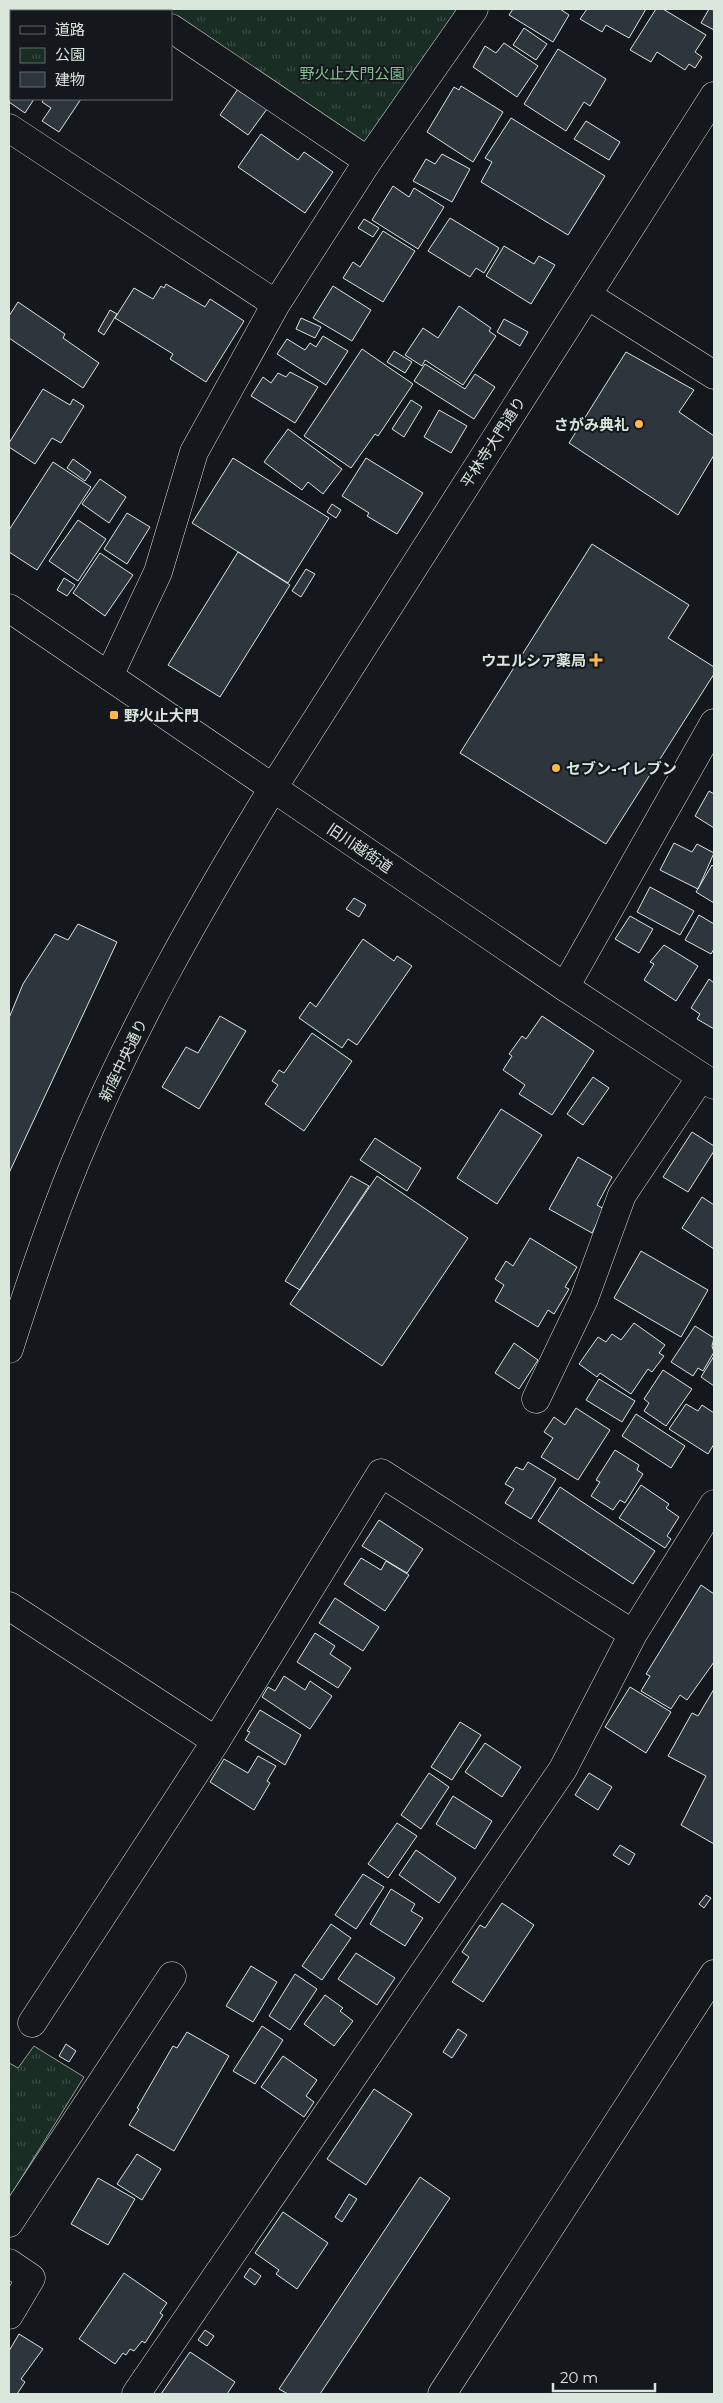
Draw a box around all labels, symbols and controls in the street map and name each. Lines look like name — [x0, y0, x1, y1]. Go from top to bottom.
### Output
legend — [10, 10, 172, 100]
text: 道路 — [55, 20, 85, 39]
text: 公園 — [55, 45, 85, 64]
park label: 野火止大門公園 — [299, 64, 405, 83]
text: 建物 — [55, 70, 85, 89]
street label: 平林寺大門通り — [456, 393, 530, 491]
place label: さがみ典礼 — [554, 415, 629, 434]
marker: さがみ典礼 — [633, 418, 645, 430]
place label: ウエルシア薬局 — [481, 651, 586, 670]
marker: ウエルシア薬局 — [590, 654, 602, 666]
place label: 野火止大門 — [124, 706, 199, 725]
marker: 野火止大門 — [108, 709, 120, 721]
place label: セブン-イレブン — [566, 759, 677, 778]
marker: セブン-イレブン — [550, 762, 562, 774]
street label: 旧川越街道 — [324, 819, 396, 877]
street label: 新座中央通り — [95, 1015, 151, 1105]
scale bar — [553, 2360, 656, 2392]
text: 20 m — [560, 2368, 598, 2387]

